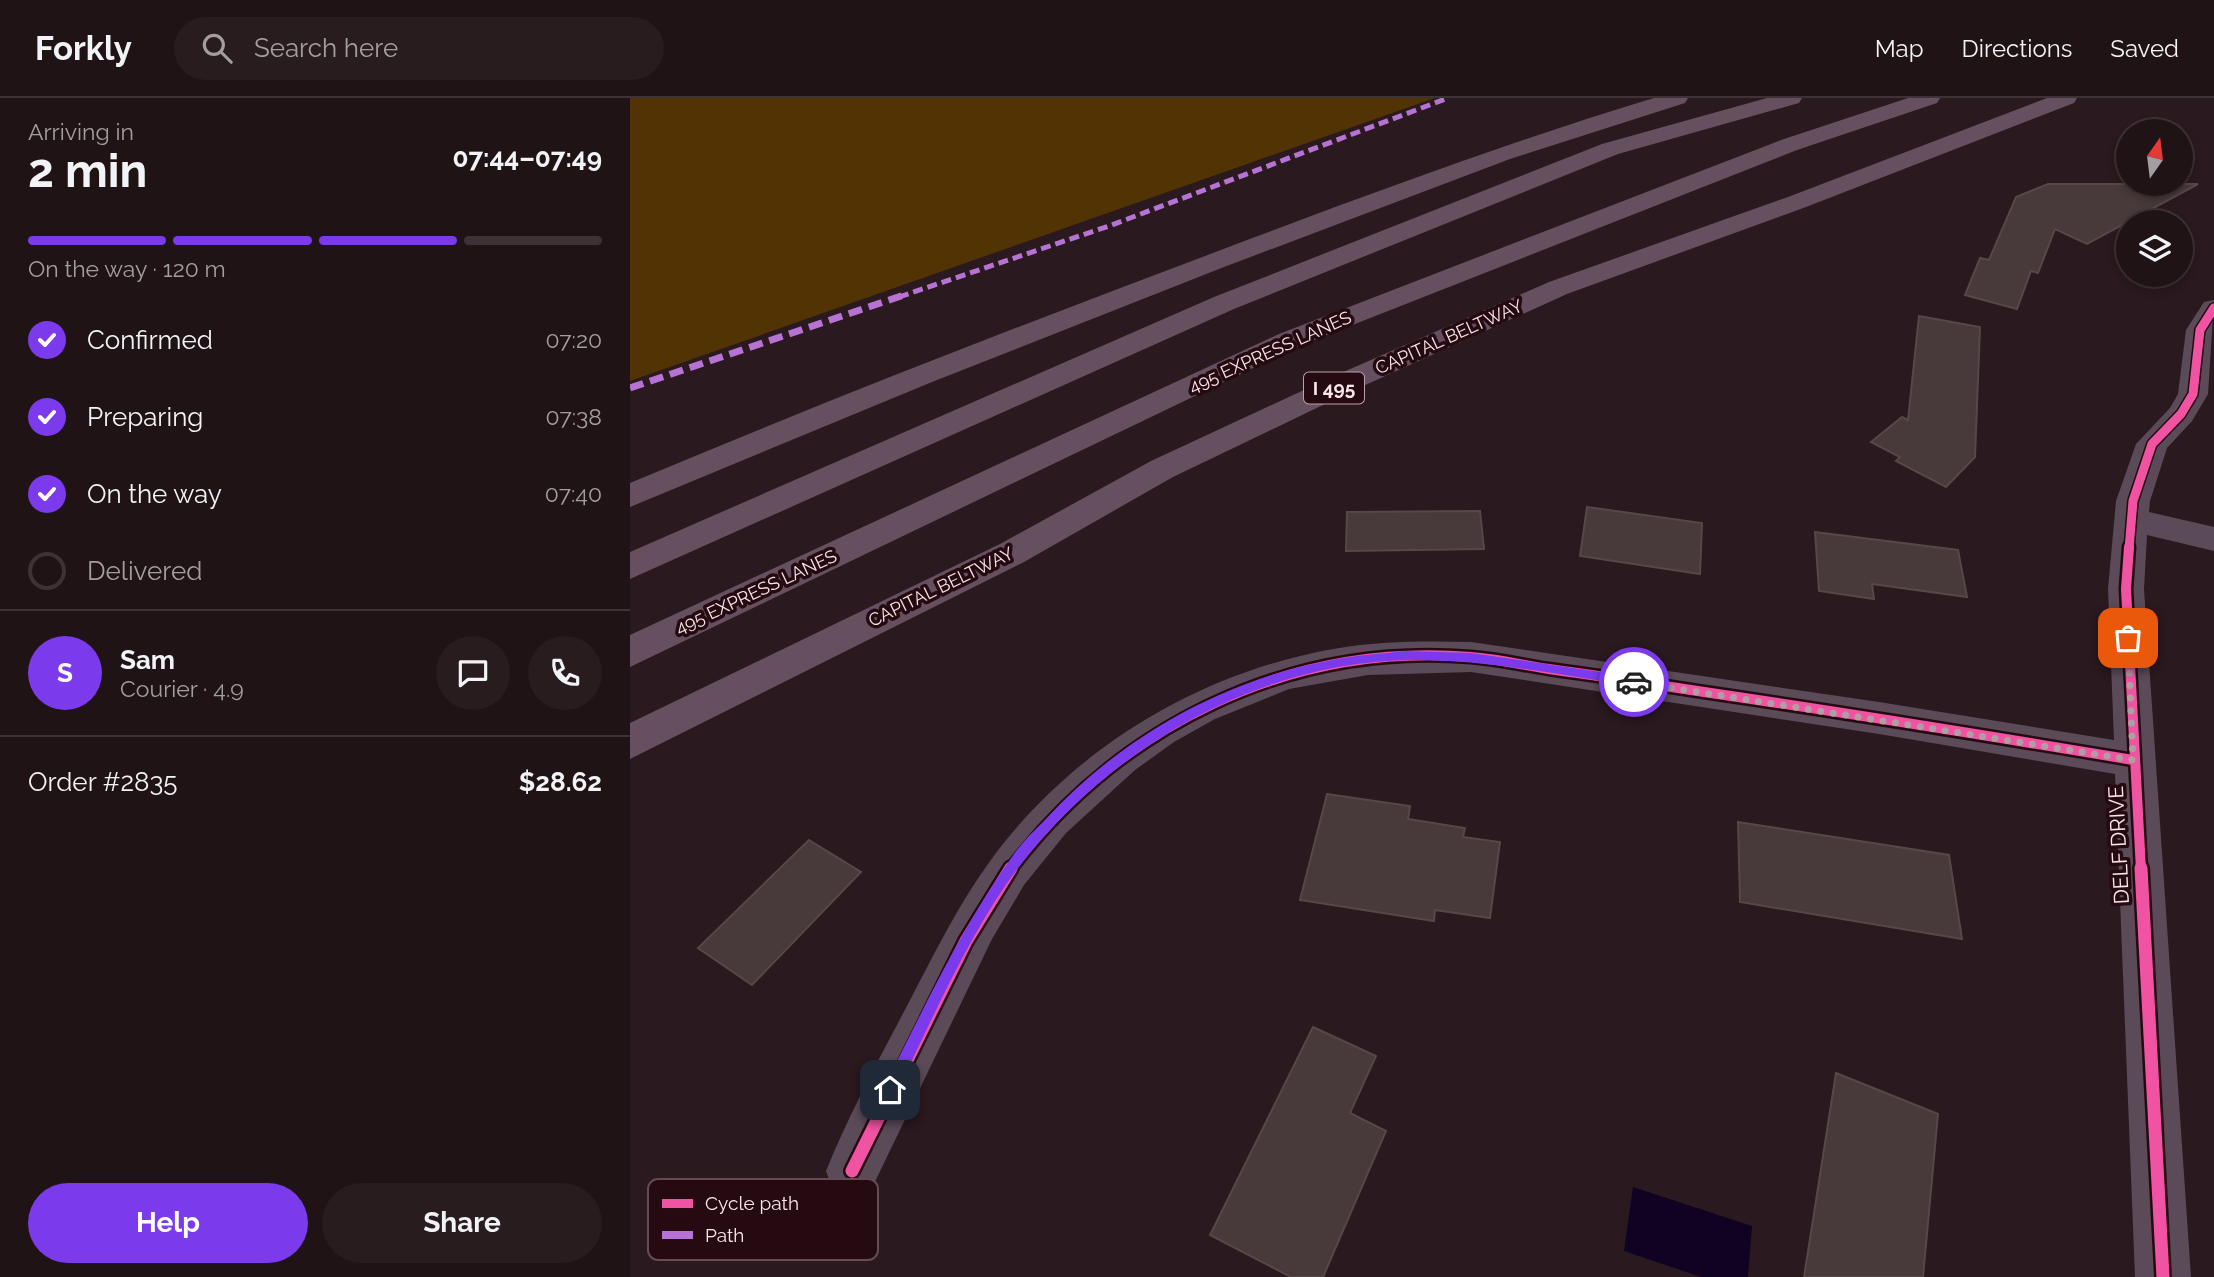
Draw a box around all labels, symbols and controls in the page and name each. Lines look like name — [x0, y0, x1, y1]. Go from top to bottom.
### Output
search box — [174, 17, 664, 80]
text: Forkly — [35, 29, 132, 68]
icon: search — [198, 29, 236, 67]
text: Search here — [254, 33, 398, 63]
text: Map — [1875, 34, 1924, 63]
text: Directions — [1962, 34, 2072, 63]
text: Saved — [2110, 34, 2179, 63]
text: Arriving in — [28, 118, 134, 145]
north arrow — [2116, 119, 2193, 196]
map controls — [2116, 119, 2193, 287]
text: 07:44–07:49 — [453, 143, 602, 173]
text: 2 min — [28, 144, 147, 198]
button: layers — [2116, 210, 2193, 287]
text: On the way · 120 m — [28, 255, 226, 282]
street label: CAPITAL BELTWAY — [1372, 294, 1526, 378]
street label: 495 EXPRESS LANES — [1185, 306, 1354, 397]
icon: check — [28, 321, 66, 359]
text: Confirmed — [87, 325, 213, 355]
text: 07:20 — [545, 326, 602, 353]
road number: I 495 — [1304, 372, 1364, 404]
icon: check — [28, 398, 66, 436]
text: Preparing — [87, 402, 203, 432]
text: 07:38 — [546, 403, 602, 430]
icon: check — [28, 475, 66, 513]
text: On the way — [87, 479, 222, 509]
text: 07:40 — [545, 480, 602, 507]
street label: CAPITAL BELTWAY — [865, 542, 1017, 631]
street label: 495 EXPRESS LANES — [672, 545, 840, 638]
text: Delivered — [87, 556, 202, 586]
pin — [2098, 608, 2158, 668]
icon: bag — [2109, 619, 2147, 657]
button: chat — [436, 636, 510, 710]
button: phone — [528, 636, 602, 710]
text: Sam — [120, 645, 175, 675]
courier — [1599, 647, 1669, 717]
text: S — [57, 658, 73, 688]
icon: car — [1615, 663, 1653, 701]
text: Courier · 4.9 — [120, 675, 244, 702]
text: Order #2835 — [28, 767, 177, 797]
text: $28.62 — [519, 767, 602, 797]
street label: DELF DRIVE — [2103, 785, 2134, 905]
pin — [860, 1060, 920, 1120]
icon: home — [871, 1071, 909, 1109]
legend — [648, 1179, 878, 1260]
button: Help — [28, 1183, 308, 1263]
button: Share — [322, 1183, 602, 1263]
text: Cycle path — [705, 1192, 799, 1214]
text: Path — [705, 1224, 744, 1246]

